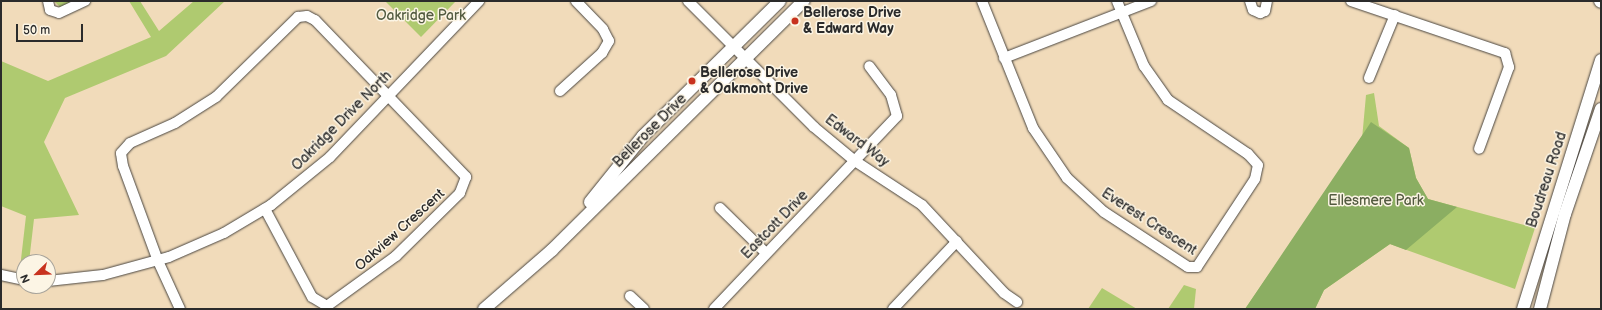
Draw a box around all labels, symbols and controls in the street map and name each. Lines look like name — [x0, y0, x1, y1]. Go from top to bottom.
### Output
place label: Bellerose Drive & Edward Way — [803, 5, 901, 38]
park label: Oakridge Park — [376, 8, 466, 24]
scale bar — [18, 16, 85, 42]
marker: Bellerose Drive & Edward Way — [790, 16, 800, 26]
text: 50 m — [23, 23, 50, 38]
place label: Bellerose Drive & Oakmont Drive — [700, 65, 808, 98]
street label: Oakridge Drive North — [289, 68, 395, 174]
marker: Bellerose Drive & Oakmont Drive — [687, 76, 697, 86]
street label: Bellerose Drive — [610, 91, 690, 171]
street label: Edward Way — [821, 111, 893, 171]
street label: Boudreau Road — [1524, 130, 1570, 230]
street label: Oakview Crescent — [352, 185, 448, 275]
street label: Everest Crescent — [1098, 185, 1200, 259]
street label: Eastcott Drive — [738, 187, 812, 263]
park label: Ellesmere Park — [1328, 193, 1424, 209]
north arrow — [16, 254, 56, 294]
text: N — [18, 272, 33, 285]

